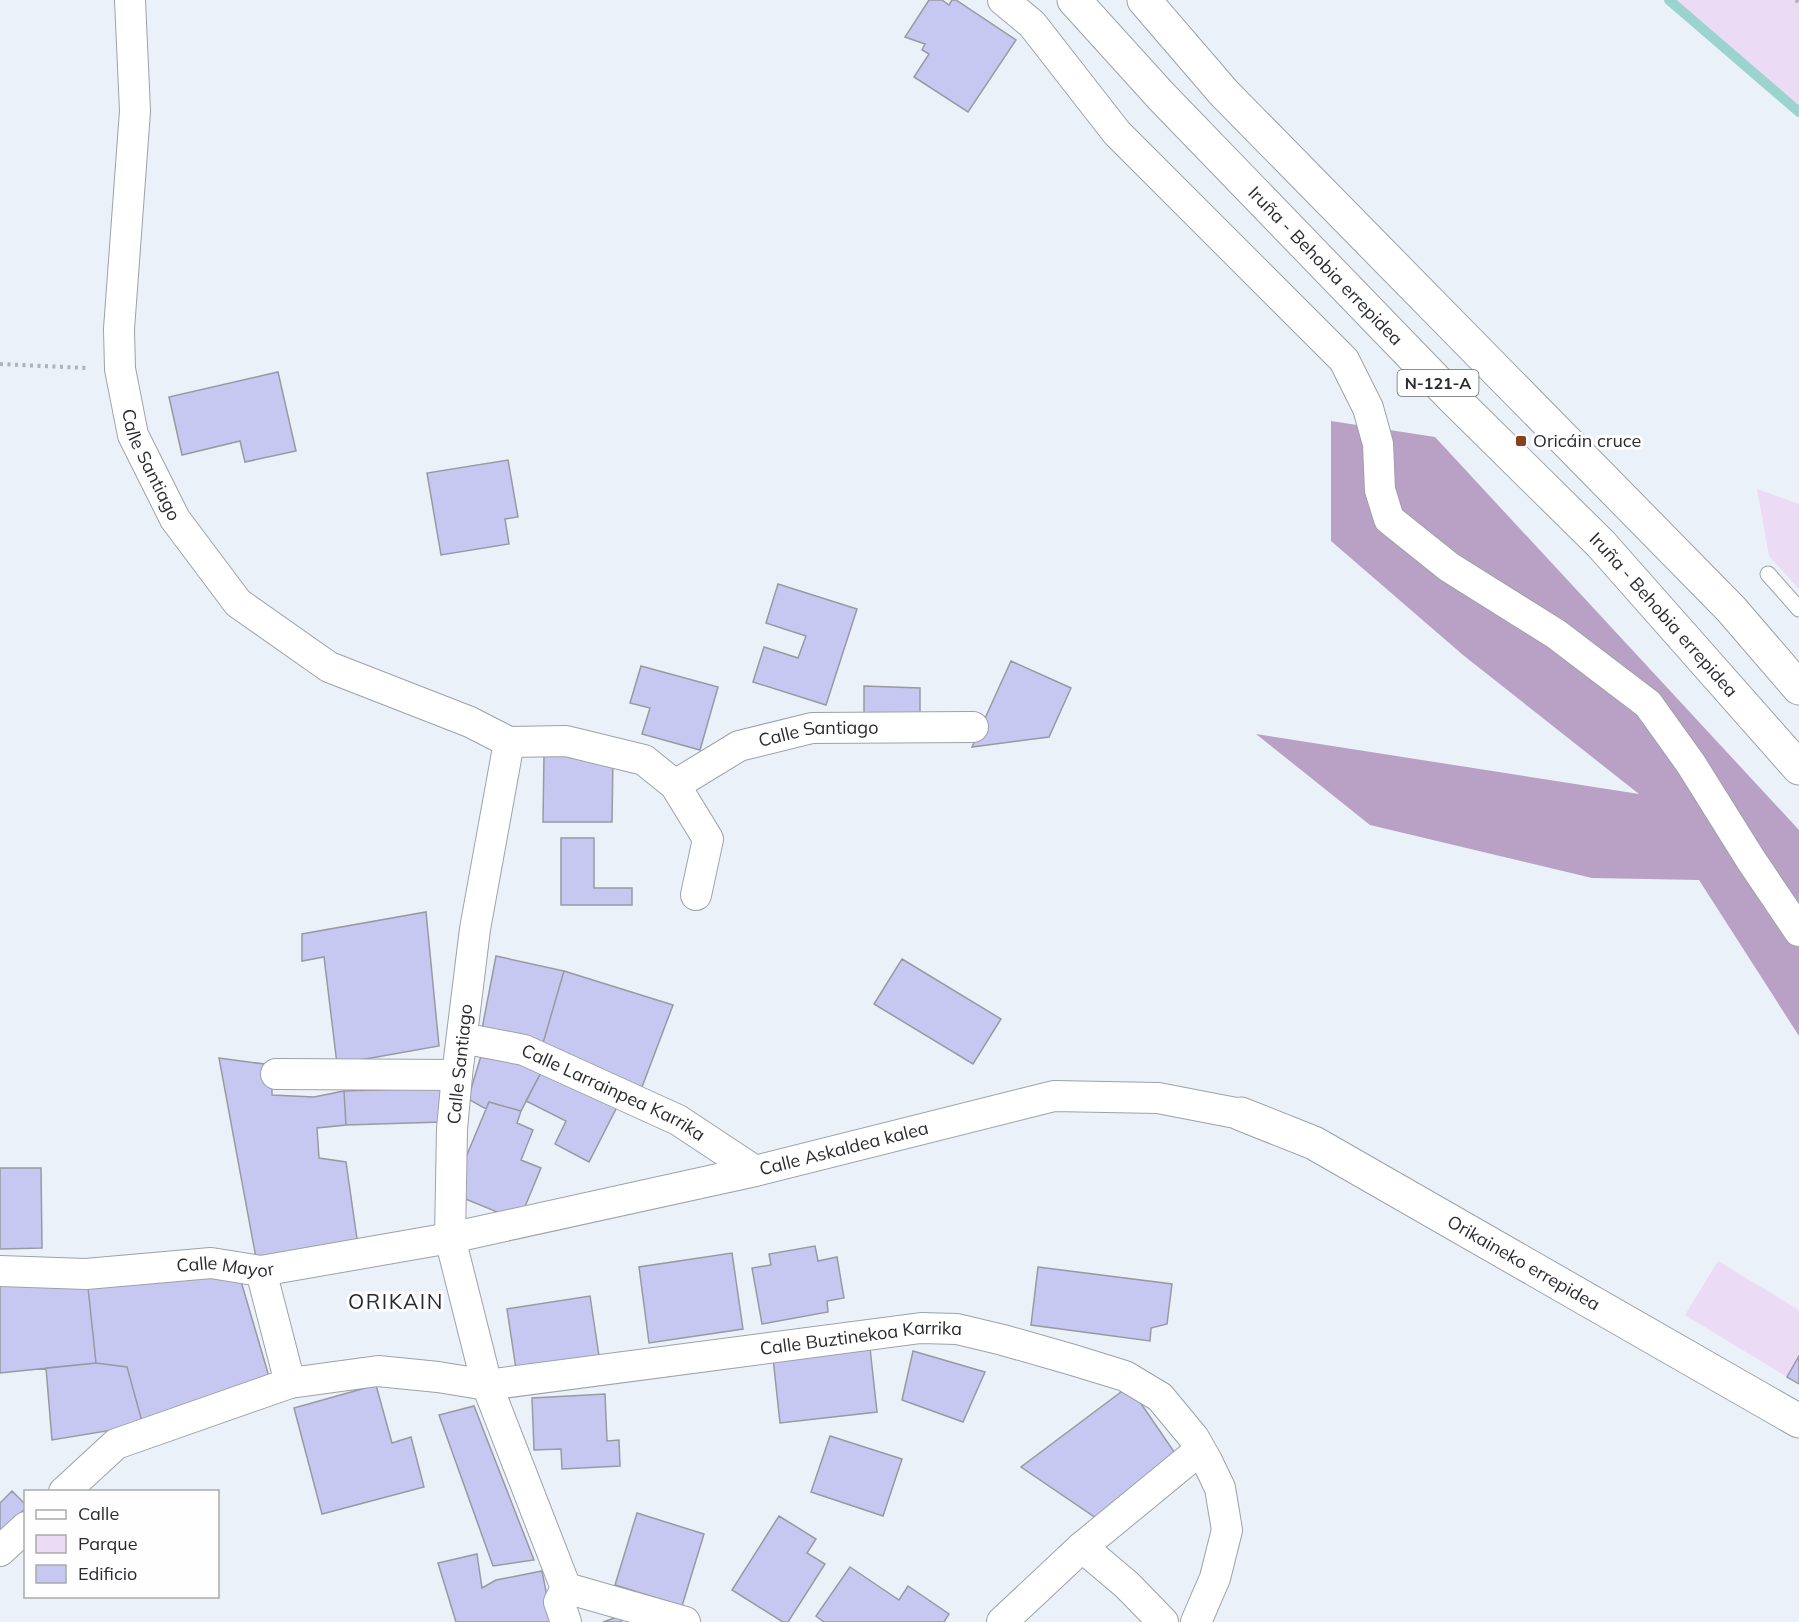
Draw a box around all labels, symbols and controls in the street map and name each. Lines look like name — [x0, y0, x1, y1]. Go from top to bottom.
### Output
street label: Iruña - Behobia errepidea — [1244, 181, 1408, 350]
road number: N-121-A — [1398, 370, 1478, 396]
street label: Calle Santiago — [117, 407, 186, 525]
place label: Oricáin cruce — [1533, 429, 1641, 452]
marker: Oricáin cruce — [1514, 434, 1528, 448]
street label: Iruña - Behobia errepidea — [1585, 527, 1743, 702]
street label: Calle Santiago — [756, 716, 878, 752]
street label: Calle Santiago — [442, 1003, 477, 1125]
street label: Calle Larrainpea Karrika — [518, 1038, 710, 1146]
street label: Calle Askaldea kalea — [757, 1116, 931, 1180]
street label: Orikaineko errepidea — [1443, 1210, 1604, 1316]
street label: Calle Mayor — [175, 1251, 276, 1282]
district label: ORIKAIN — [348, 1288, 444, 1314]
street label: Calle Buztinekoa Karrika — [759, 1316, 962, 1360]
legend — [24, 1490, 219, 1598]
text: Calle — [78, 1502, 119, 1525]
text: Parque — [78, 1532, 137, 1555]
text: Edificio — [78, 1562, 137, 1585]

